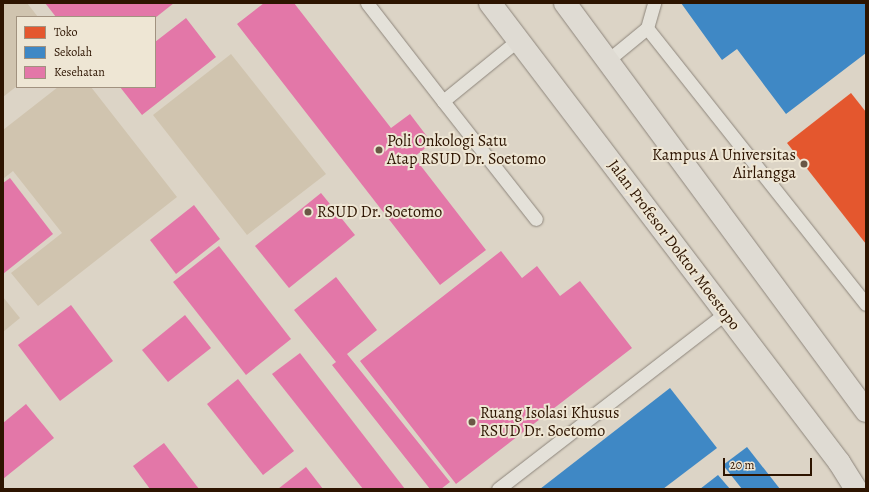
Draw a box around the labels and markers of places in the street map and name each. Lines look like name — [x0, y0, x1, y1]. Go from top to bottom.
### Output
place label: Poli Onkologi Satu Atap RSUD Dr. Soetomo — [387, 131, 546, 169]
marker: Poli Onkologi Satu Atap RSUD Dr. Soetomo — [374, 145, 384, 155]
place label: Kampus A Universitas Airlangga — [652, 145, 796, 183]
marker: Kampus A Universitas Airlangga — [799, 159, 809, 169]
place label: RSUD Dr. Soetomo — [317, 202, 443, 222]
marker: RSUD Dr. Soetomo — [302, 206, 314, 218]
place label: Ruang Isolasi Khusus RSUD Dr. Soetomo — [480, 403, 619, 441]
marker: Ruang Isolasi Khusus RSUD Dr. Soetomo — [467, 417, 477, 427]

